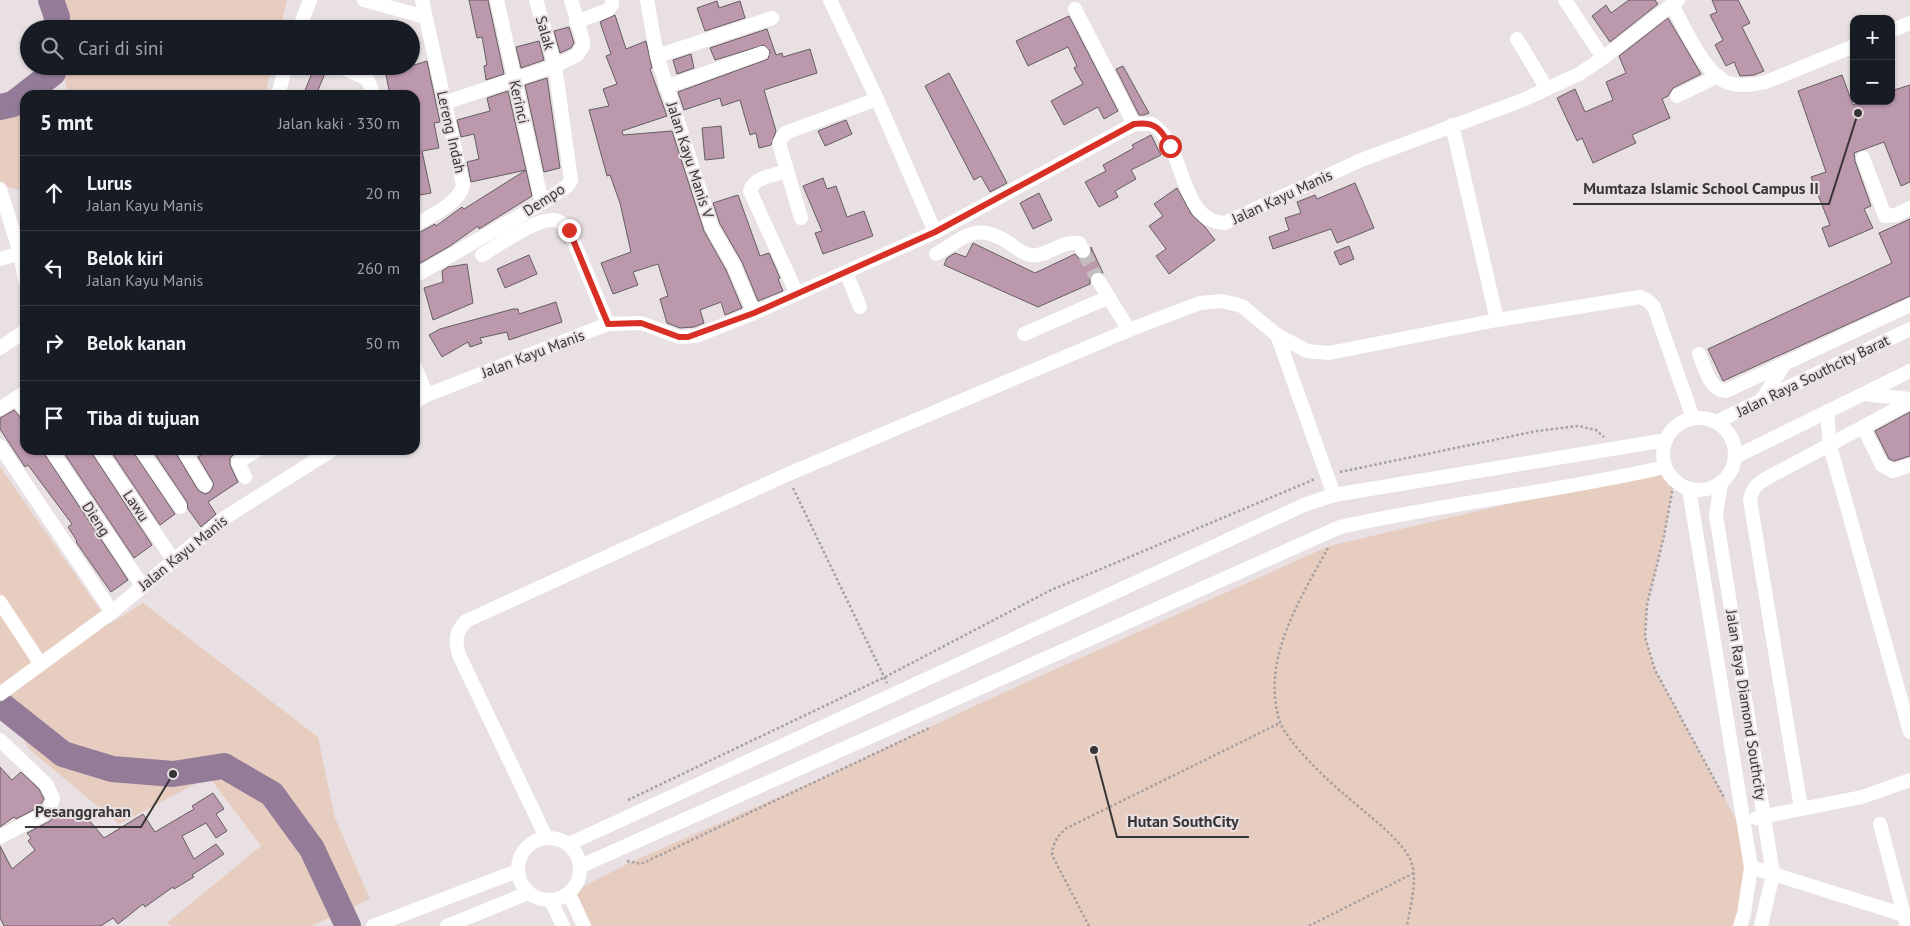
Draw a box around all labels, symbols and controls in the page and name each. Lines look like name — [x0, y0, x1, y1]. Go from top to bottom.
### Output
street label: Salak — [532, 14, 560, 53]
map controls — [1850, 15, 1895, 105]
button: + — [1850, 15, 1895, 60]
search box — [20, 20, 420, 75]
icon: search — [38, 34, 66, 62]
text: Cari di sini — [78, 36, 164, 60]
button: − — [1850, 60, 1895, 105]
street label: Kerinci — [505, 78, 534, 126]
street label: Lereng Indah — [433, 89, 470, 175]
street label: Jalan Kayu Manis V — [662, 98, 718, 221]
text: 5 mnt — [40, 109, 93, 136]
text: Jalan kaki · 330 m — [278, 113, 400, 133]
route start — [1159, 135, 1182, 158]
street label: Jalan Kayu Manis — [1228, 165, 1335, 229]
text: Lurus — [87, 171, 132, 195]
callout: Mumtaza Islamic School Campus II — [1573, 173, 1829, 204]
text: Mumtaza Islamic School Campus II — [1583, 178, 1819, 198]
icon: ahead — [40, 179, 68, 207]
street label: Dempo — [519, 179, 568, 220]
text: 20 m — [365, 183, 400, 203]
text: Jalan Kayu Manis — [87, 195, 203, 215]
route end — [558, 219, 581, 242]
text: Belok kiri — [87, 246, 163, 270]
icon: left — [40, 254, 68, 282]
text: 260 m — [357, 258, 400, 278]
text: Jalan Kayu Manis — [87, 270, 203, 290]
street label: Jalan Kayu Manis — [478, 325, 587, 382]
icon: right — [40, 329, 68, 357]
street label: Jalan Raya Southcity Barat — [1732, 330, 1892, 421]
text: Belok kanan — [87, 331, 186, 355]
text: 50 m — [365, 333, 400, 353]
icon: arrive — [40, 404, 68, 432]
text: Tiba di tujuan — [87, 406, 199, 430]
street label: Lawu — [119, 486, 154, 525]
street label: Dieng — [78, 498, 115, 540]
street label: Jalan Kayu Manis — [134, 511, 231, 595]
street label: Jalan Raya Diamond Southcity — [1722, 607, 1771, 801]
callout: Pesanggrahan — [25, 796, 141, 827]
text: Pesanggrahan — [35, 801, 131, 821]
callout: Hutan SouthCity — [1117, 806, 1249, 837]
text: Hutan SouthCity — [1127, 811, 1239, 831]

